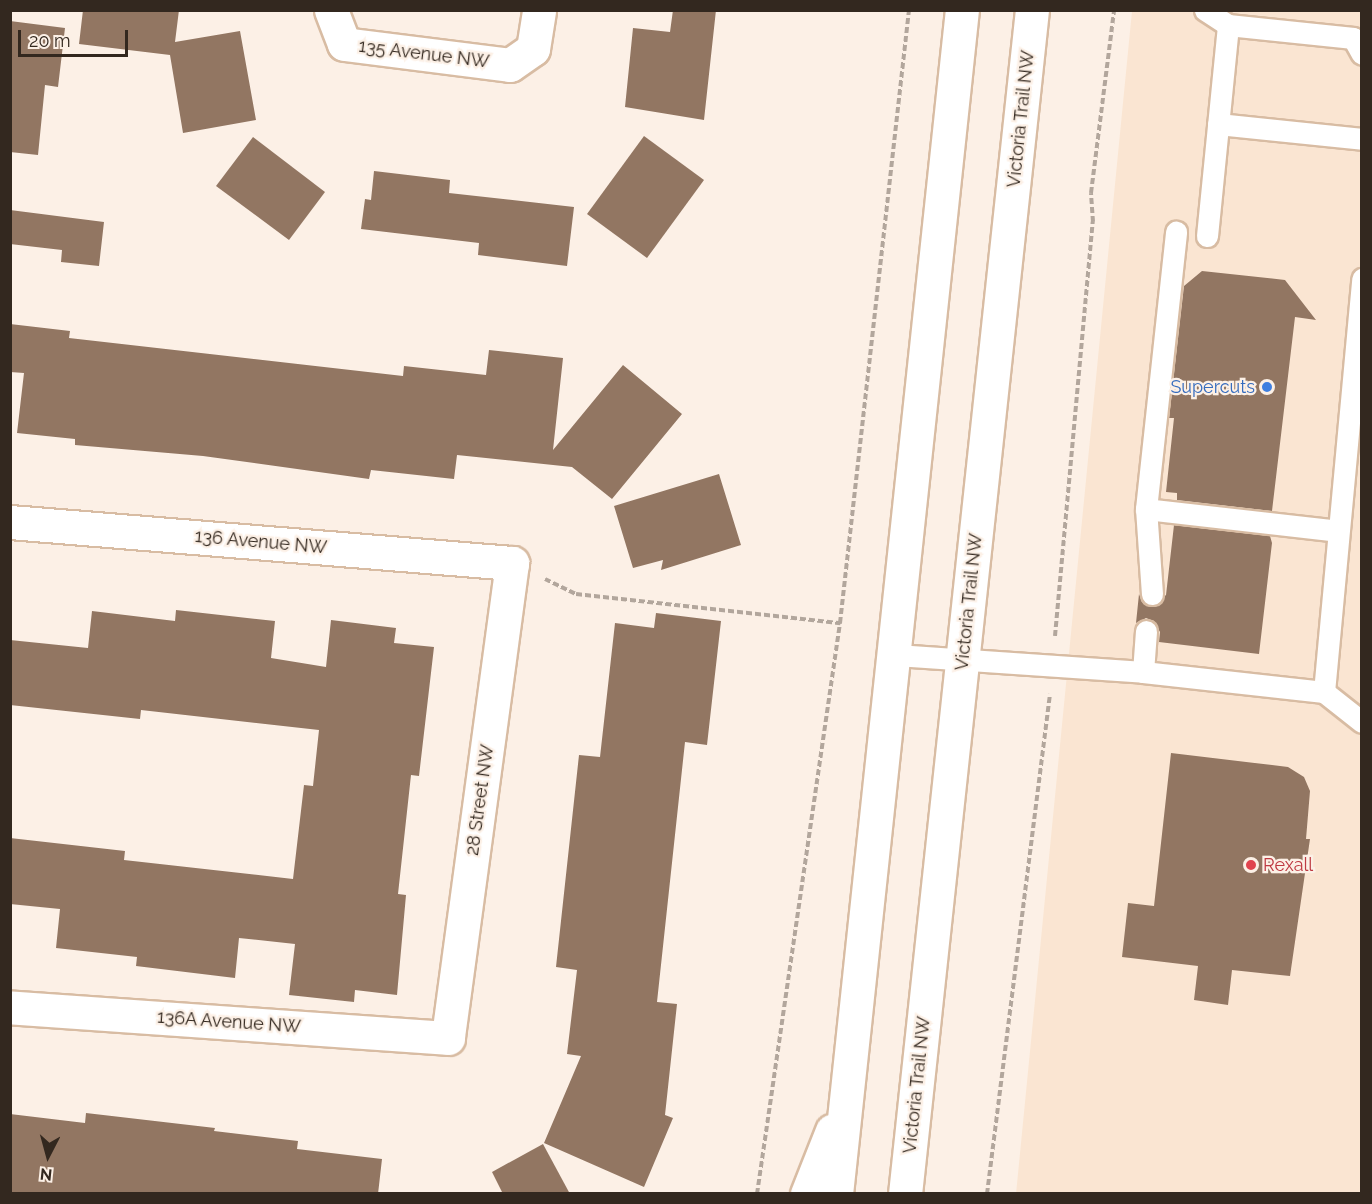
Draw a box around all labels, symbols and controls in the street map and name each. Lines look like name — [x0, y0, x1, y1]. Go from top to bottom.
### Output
scale bar — [21, 18, 130, 56]
text: 20 m — [29, 30, 71, 51]
street label: 135 Avenue NW — [357, 35, 491, 73]
street label: Victoria Trail NW — [1003, 49, 1039, 189]
place label: Supercuts — [1170, 376, 1255, 398]
marker: Supercuts — [1260, 380, 1274, 394]
street label: 136 Avenue NW — [194, 525, 328, 559]
street label: Victoria Trail NW — [951, 532, 987, 672]
street label: 28 Street NW — [462, 743, 498, 857]
place label: Rexall — [1263, 854, 1313, 876]
marker: Rexall — [1244, 858, 1258, 872]
street label: 136A Avenue NW — [156, 1006, 302, 1038]
street label: Victoria Trail NW — [899, 1015, 935, 1155]
north arrow — [18, 1126, 78, 1186]
text: N — [39, 1164, 53, 1184]

